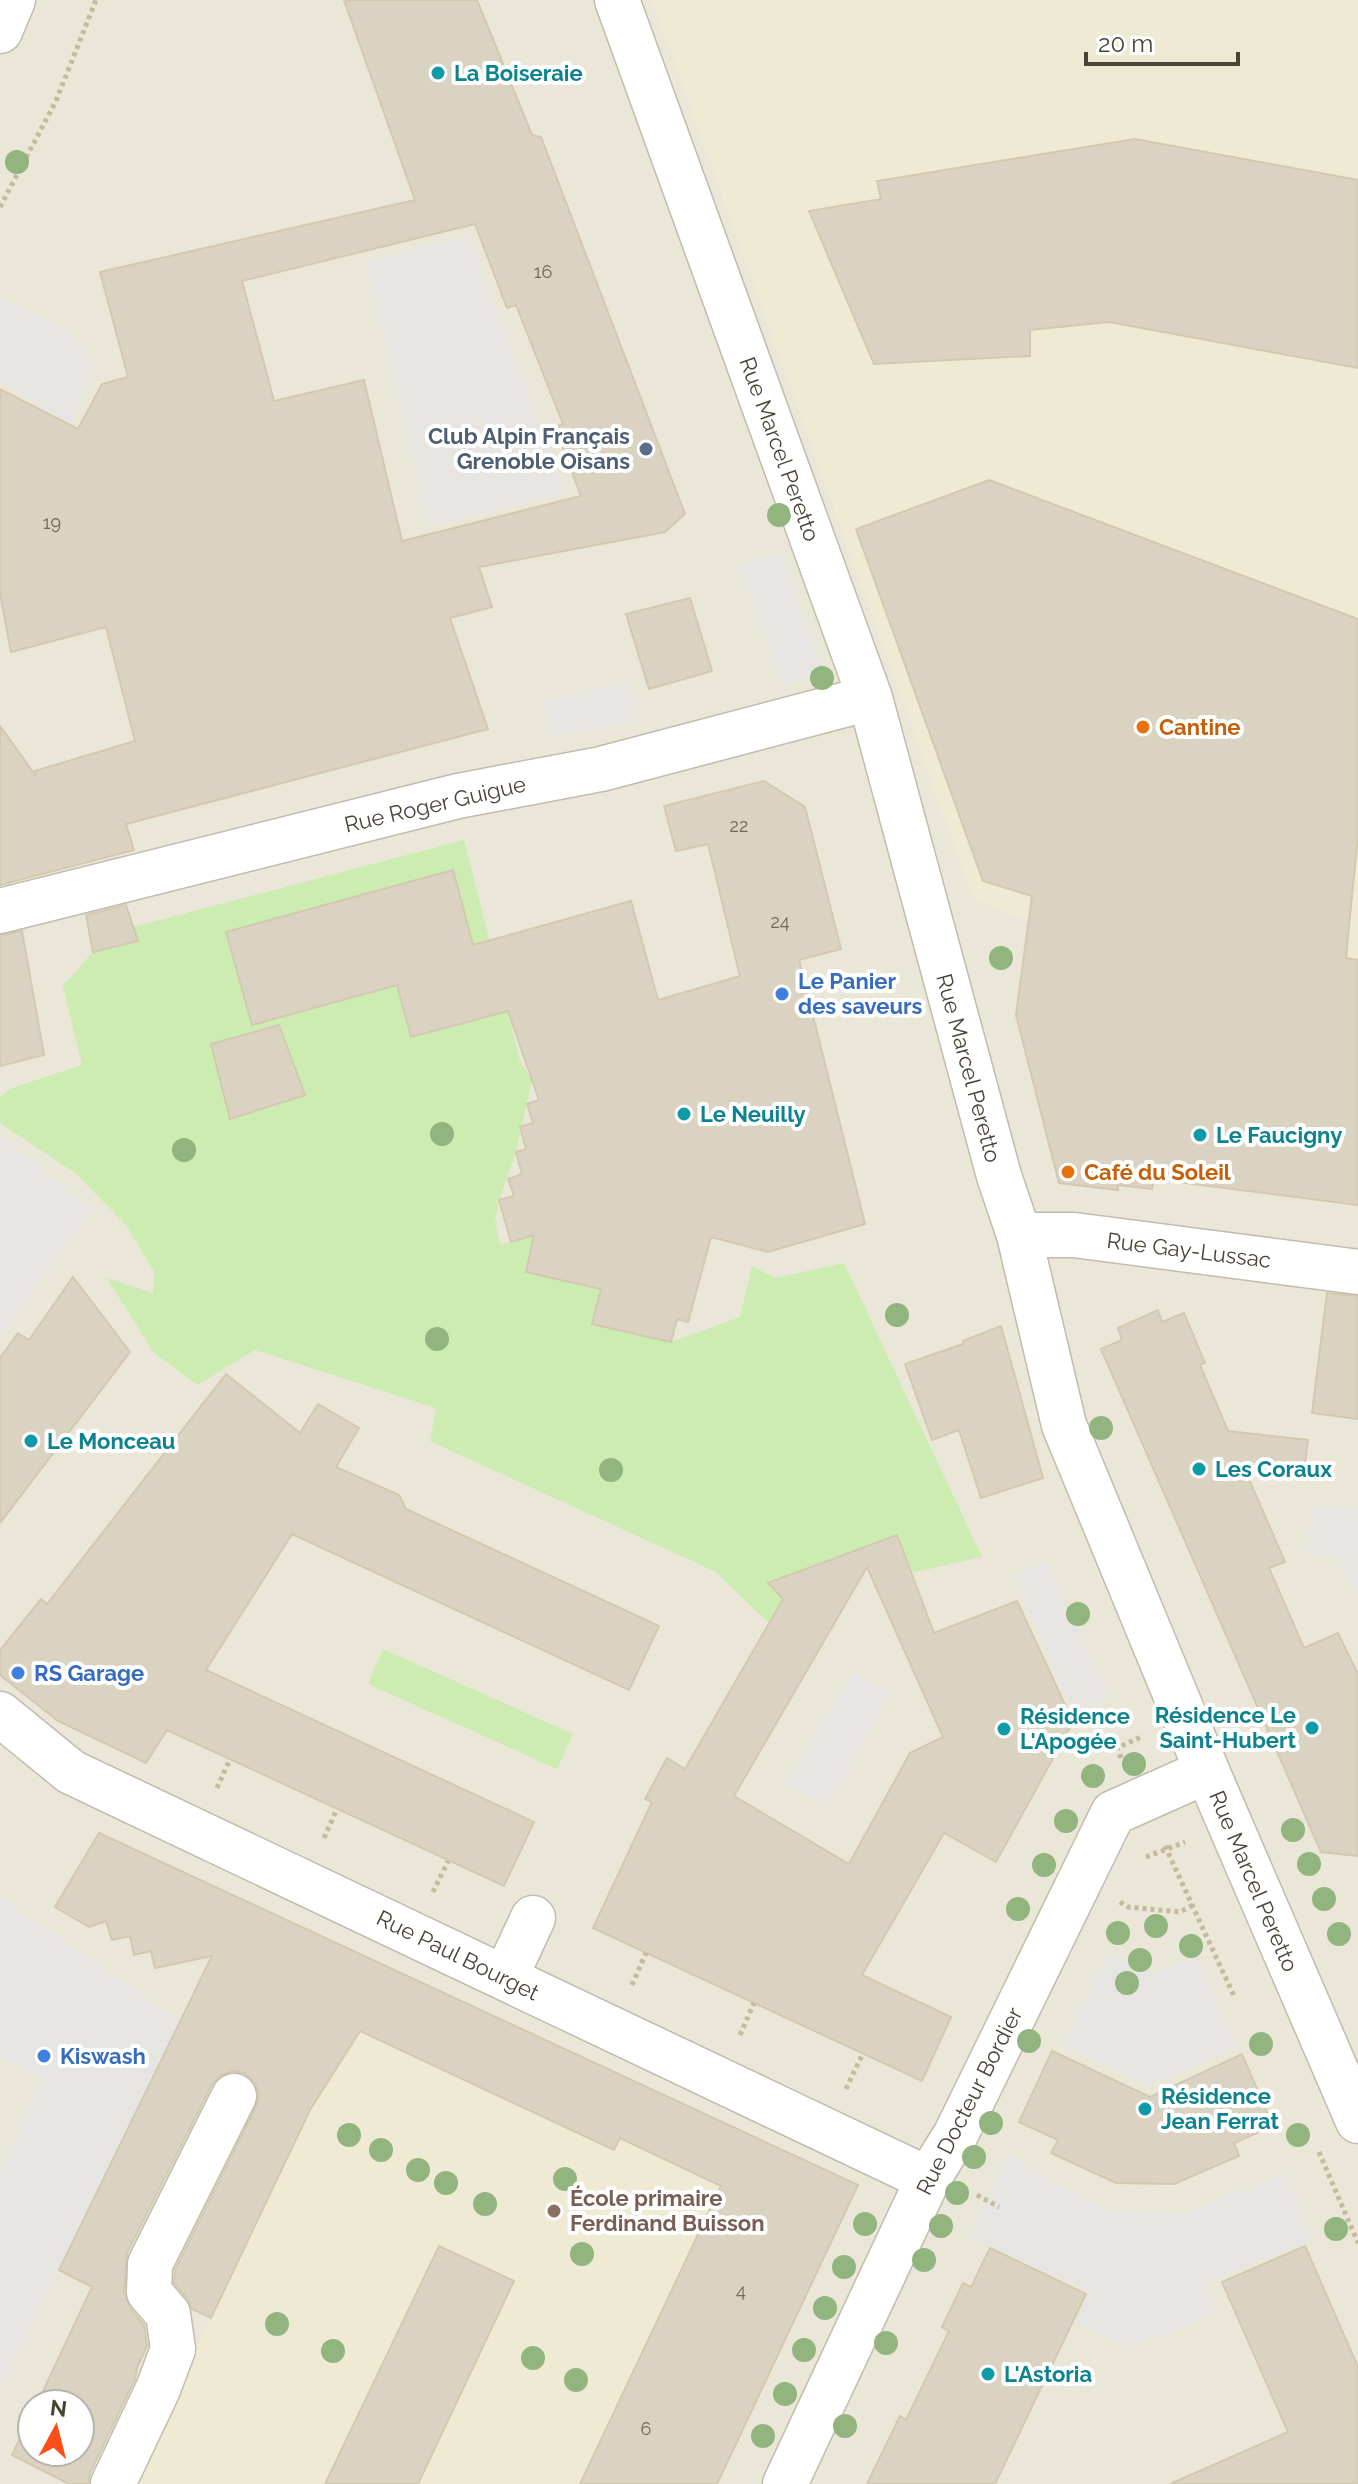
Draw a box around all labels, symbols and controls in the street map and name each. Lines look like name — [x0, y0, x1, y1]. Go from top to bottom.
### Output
scale bar — [1086, 16, 1238, 66]
text: 20 m — [1098, 29, 1153, 58]
place label: La Boiseraie — [454, 60, 583, 86]
marker: La Boiseraie — [429, 64, 447, 82]
house number: 16 — [534, 261, 552, 282]
street label: Rue Marcel Peretto — [735, 353, 825, 545]
place label: Club Alpin Français Grenoble Oisans — [428, 423, 630, 474]
marker: Club Alpin Français Grenoble Oisans — [637, 440, 655, 458]
house number: 19 — [43, 512, 61, 533]
place label: Cantine — [1159, 714, 1240, 740]
marker: Cantine — [1134, 718, 1152, 736]
street label: Rue Roger Guigue — [342, 770, 528, 838]
house number: 22 — [730, 815, 748, 836]
house number: 24 — [770, 911, 790, 932]
place label: Le Panier des saveurs — [798, 968, 923, 1019]
street label: Rue Marcel Peretto — [931, 971, 1007, 1165]
marker: Le Panier des saveurs — [773, 985, 791, 1003]
place label: Le Neuilly — [700, 1101, 806, 1127]
marker: Le Neuilly — [675, 1105, 693, 1123]
place label: Le Faucigny — [1216, 1122, 1342, 1148]
marker: Le Faucigny — [1191, 1126, 1209, 1144]
place label: Café du Soleil — [1084, 1159, 1232, 1185]
marker: Café du Soleil — [1059, 1163, 1077, 1181]
street label: Rue Gay-Lussac — [1105, 1227, 1273, 1273]
place label: Le Monceau — [47, 1428, 175, 1454]
marker: Le Monceau — [22, 1432, 40, 1450]
place label: Les Coraux — [1215, 1456, 1332, 1482]
marker: Les Coraux — [1190, 1460, 1208, 1478]
place label: RS Garage — [34, 1660, 144, 1686]
marker: RS Garage — [9, 1664, 27, 1682]
place label: Résidence Le Saint-Hubert — [1155, 1702, 1297, 1753]
place label: Résidence L'Apogée — [1020, 1703, 1130, 1754]
marker: Résidence Le Saint-Hubert — [1303, 1719, 1321, 1737]
marker: Résidence L'Apogée — [995, 1720, 1013, 1738]
street label: Rue Marcel Peretto — [1204, 1786, 1304, 1976]
street label: Rue Paul Bourget — [373, 1904, 544, 2006]
street label: Rue Docteur Bordier — [910, 2003, 1028, 2199]
place label: Kiswash — [60, 2043, 146, 2069]
marker: Kiswash — [35, 2047, 53, 2065]
place label: Résidence Jean Ferrat — [1161, 2083, 1280, 2134]
marker: Résidence Jean Ferrat — [1136, 2100, 1154, 2118]
place label: École primaire Ferdinand Buisson — [570, 2185, 764, 2236]
marker: École primaire Ferdinand Buisson — [545, 2202, 563, 2220]
house number: 4 — [736, 2280, 746, 2301]
place label: L'Astoria — [1004, 2361, 1092, 2387]
marker: L'Astoria — [979, 2365, 997, 2383]
north arrow — [16, 2388, 96, 2468]
text: N — [49, 2394, 68, 2422]
house number: 6 — [641, 2418, 652, 2439]

